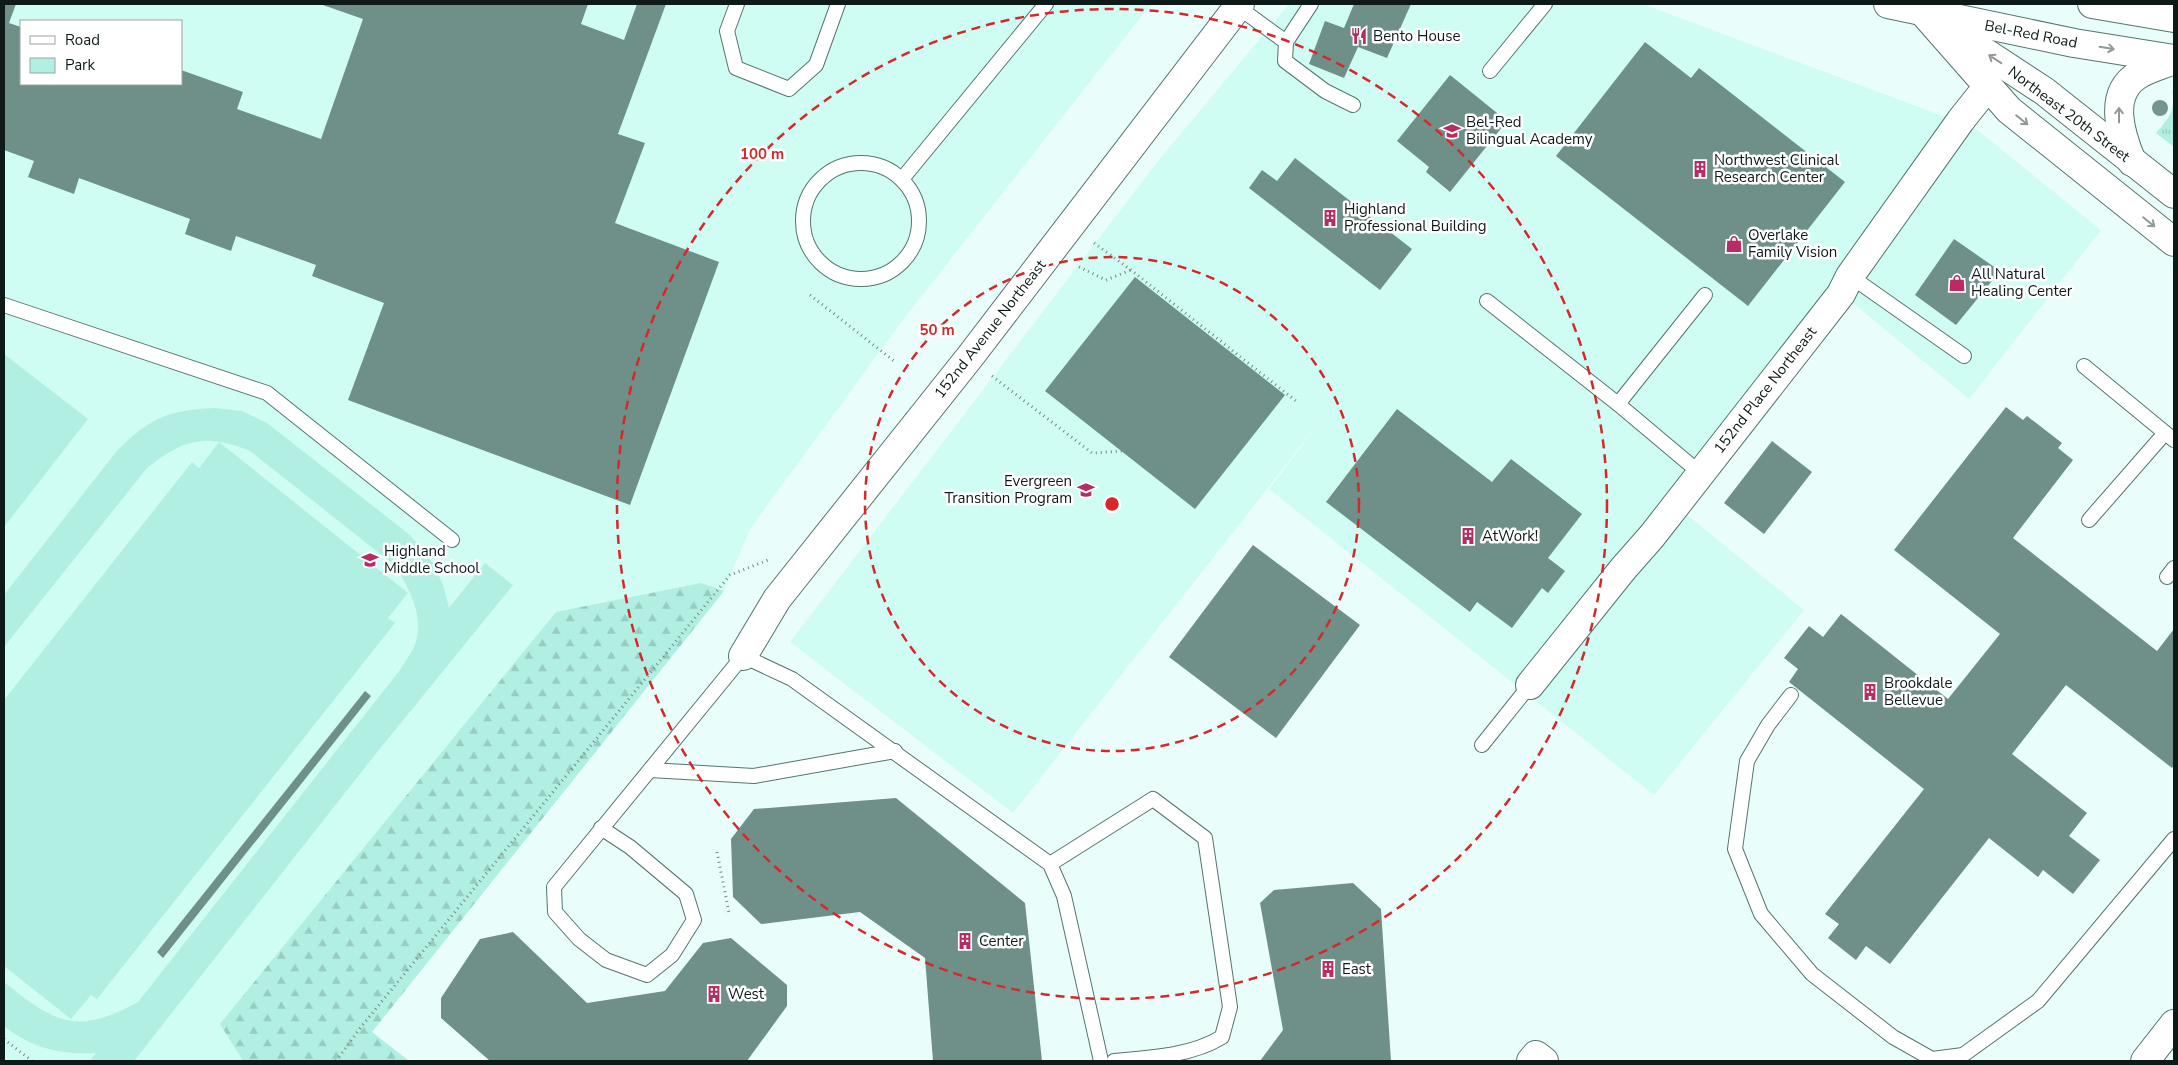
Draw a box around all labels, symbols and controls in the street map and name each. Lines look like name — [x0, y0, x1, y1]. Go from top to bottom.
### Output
street label: Bel-Red Road — [1983, 15, 2079, 53]
legend — [20, 20, 182, 85]
restaurant icon: Bento House — [1349, 26, 1369, 46]
place label: Bento House — [1373, 26, 1460, 46]
text: Road — [65, 30, 100, 50]
one-way arrow — [2098, 43, 2114, 53]
one-way arrow — [1988, 54, 2002, 64]
text: Park — [65, 55, 95, 75]
street label: Northeast 20th Street — [2004, 62, 2135, 167]
one-way arrow — [2114, 107, 2124, 124]
place label: Bel-Red Bilingual Academy — [1466, 112, 1593, 149]
one-way arrow — [2015, 115, 2028, 126]
school or university icon: Bel-Red Bilingual Academy — [1442, 121, 1462, 141]
text: 100 m — [740, 144, 784, 164]
place label: Northwest Clinical Research Center — [1714, 150, 1839, 187]
building icon: Northwest Clinical Research Center — [1690, 159, 1710, 179]
place label: Highland Professional Building — [1344, 199, 1487, 236]
building icon: Highland Professional Building — [1320, 208, 1340, 228]
one-way arrow — [2142, 217, 2155, 228]
place label: Overlake Family Vision — [1748, 225, 1837, 262]
shop icon: Overlake Family Vision — [1724, 234, 1744, 254]
street label: 152nd Avenue Northeast — [930, 255, 1051, 402]
place label: All Natural Healing Center — [1971, 264, 2073, 301]
shop icon: All Natural Healing Center — [1947, 273, 1967, 293]
text: 50 m — [919, 320, 955, 340]
street label: 152nd Place Northeast — [1709, 322, 1821, 458]
place label: Evergreen Transition Program — [944, 471, 1072, 508]
school or university icon: Evergreen Transition Program — [1076, 480, 1096, 500]
centre of rings — [1103, 495, 1121, 513]
building icon: AtWork! — [1458, 526, 1478, 546]
place label: AtWork! — [1482, 526, 1538, 546]
place label: Highland Middle School — [384, 541, 480, 578]
school or university icon: Highland Middle School — [360, 550, 380, 570]
place label: Brookdale Bellevue — [1884, 673, 1952, 710]
building icon: Brookdale Bellevue — [1860, 682, 1880, 702]
building icon: Center — [955, 931, 975, 951]
place label: Center — [979, 931, 1024, 951]
building icon: East — [1318, 959, 1338, 979]
place label: East — [1342, 959, 1372, 979]
building icon: West — [704, 984, 724, 1004]
place label: West — [728, 984, 765, 1004]

